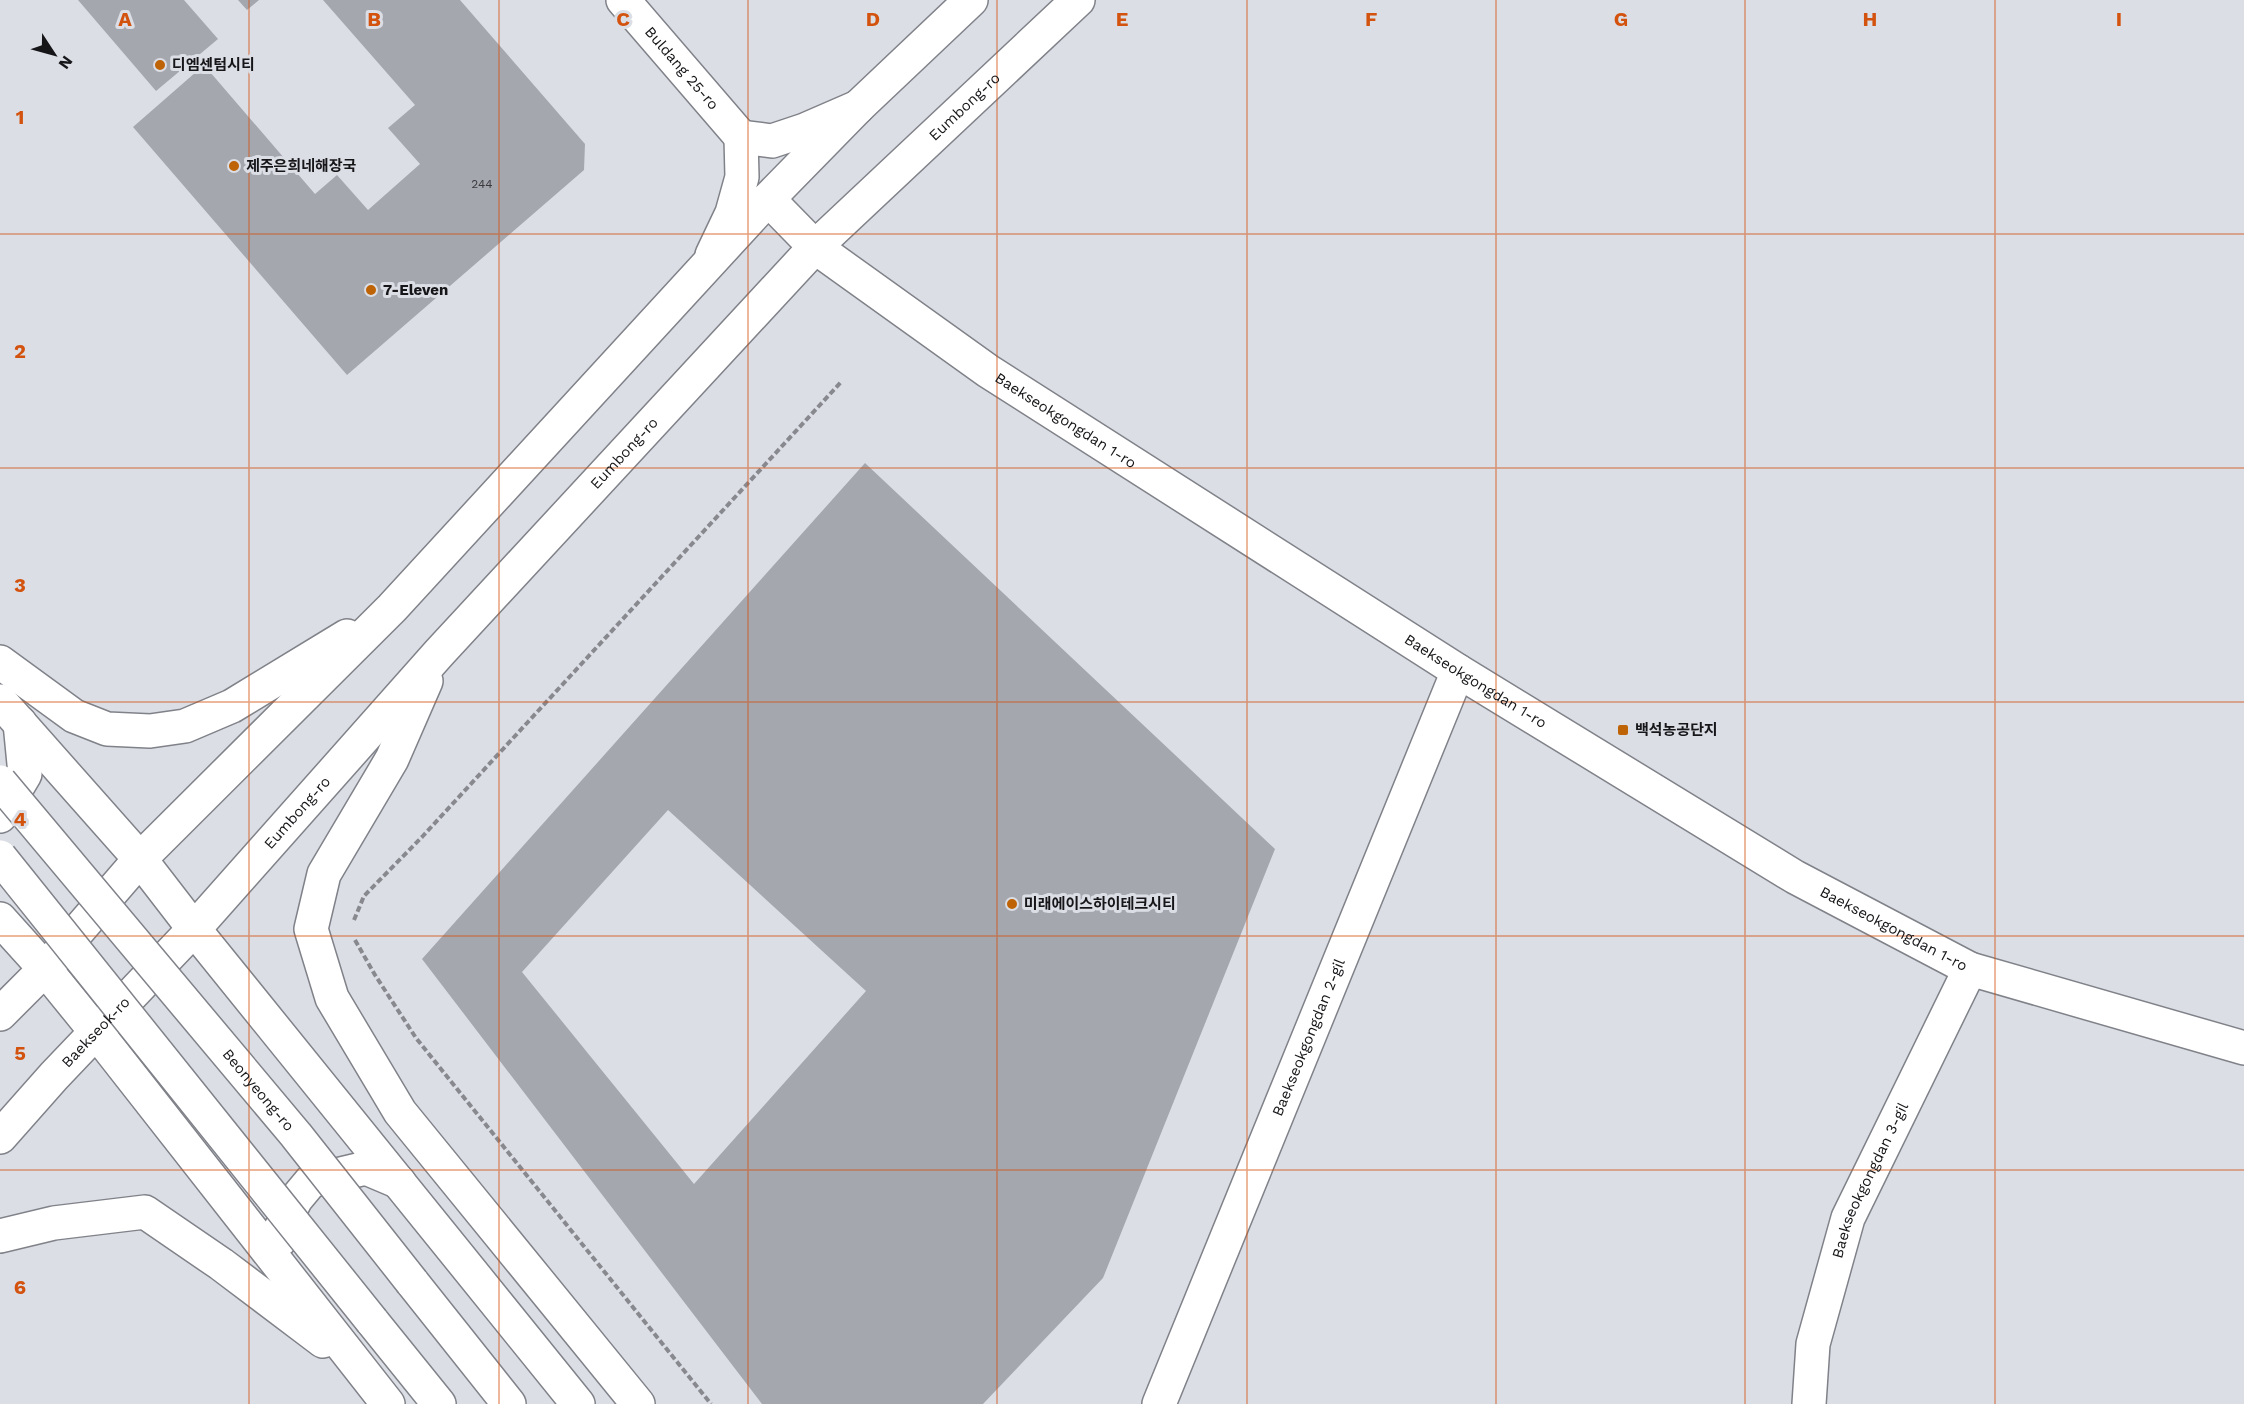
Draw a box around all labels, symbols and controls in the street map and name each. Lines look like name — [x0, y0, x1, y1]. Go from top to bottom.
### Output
text: A — [118, 7, 132, 31]
text: B — [367, 7, 381, 31]
text: C — [616, 7, 630, 31]
text: D — [866, 7, 880, 31]
text: E — [1116, 7, 1128, 31]
text: F — [1365, 7, 1377, 31]
text: G — [1614, 7, 1628, 31]
text: H — [1863, 7, 1877, 31]
text: I — [2116, 7, 2122, 31]
street label: Buldang 25-ro — [641, 23, 722, 113]
north arrow — [24, 24, 84, 84]
text: N — [55, 52, 77, 73]
place label: 디엠센텀시티 — [172, 56, 255, 74]
marker: 디엠센텀시티 — [153, 58, 167, 72]
street label: Eumbong-ro — [925, 69, 1004, 144]
text: 1 — [16, 105, 24, 129]
place label: 제주은희네해장국 — [246, 157, 357, 175]
marker: 제주은희네해장국 — [227, 159, 241, 173]
house number: 244 — [471, 177, 493, 191]
place label: 7-Eleven — [383, 281, 448, 299]
marker: 7-Eleven — [364, 283, 378, 297]
text: 2 — [14, 339, 26, 363]
street label: Baekseokgongdan 1-ro — [992, 369, 1140, 472]
street label: Eumbong-ro — [587, 414, 662, 493]
text: 3 — [14, 573, 26, 597]
street label: Baekseokgongdan 1-ro — [1401, 630, 1550, 732]
place label: 백석농공단지 — [1635, 721, 1718, 739]
marker: 백석농공단지 — [1616, 723, 1630, 737]
street label: Eumbong-ro — [260, 773, 334, 853]
text: 4 — [14, 807, 27, 831]
street label: Baekseokgongdan 1-ro — [1817, 883, 1970, 975]
place label: 미래에이스하이테크시티 — [1024, 895, 1176, 913]
marker: 미래에이스하이테크시티 — [1005, 897, 1019, 911]
street label: Baekseokgongdan 2-gil — [1268, 955, 1349, 1119]
street label: Baekseok-ro — [58, 993, 134, 1071]
text: 5 — [14, 1041, 26, 1065]
street label: Beonyeong-ro — [219, 1045, 298, 1135]
street label: Baekseokgongdan 3-gil — [1828, 1099, 1912, 1260]
text: 6 — [14, 1275, 26, 1299]

